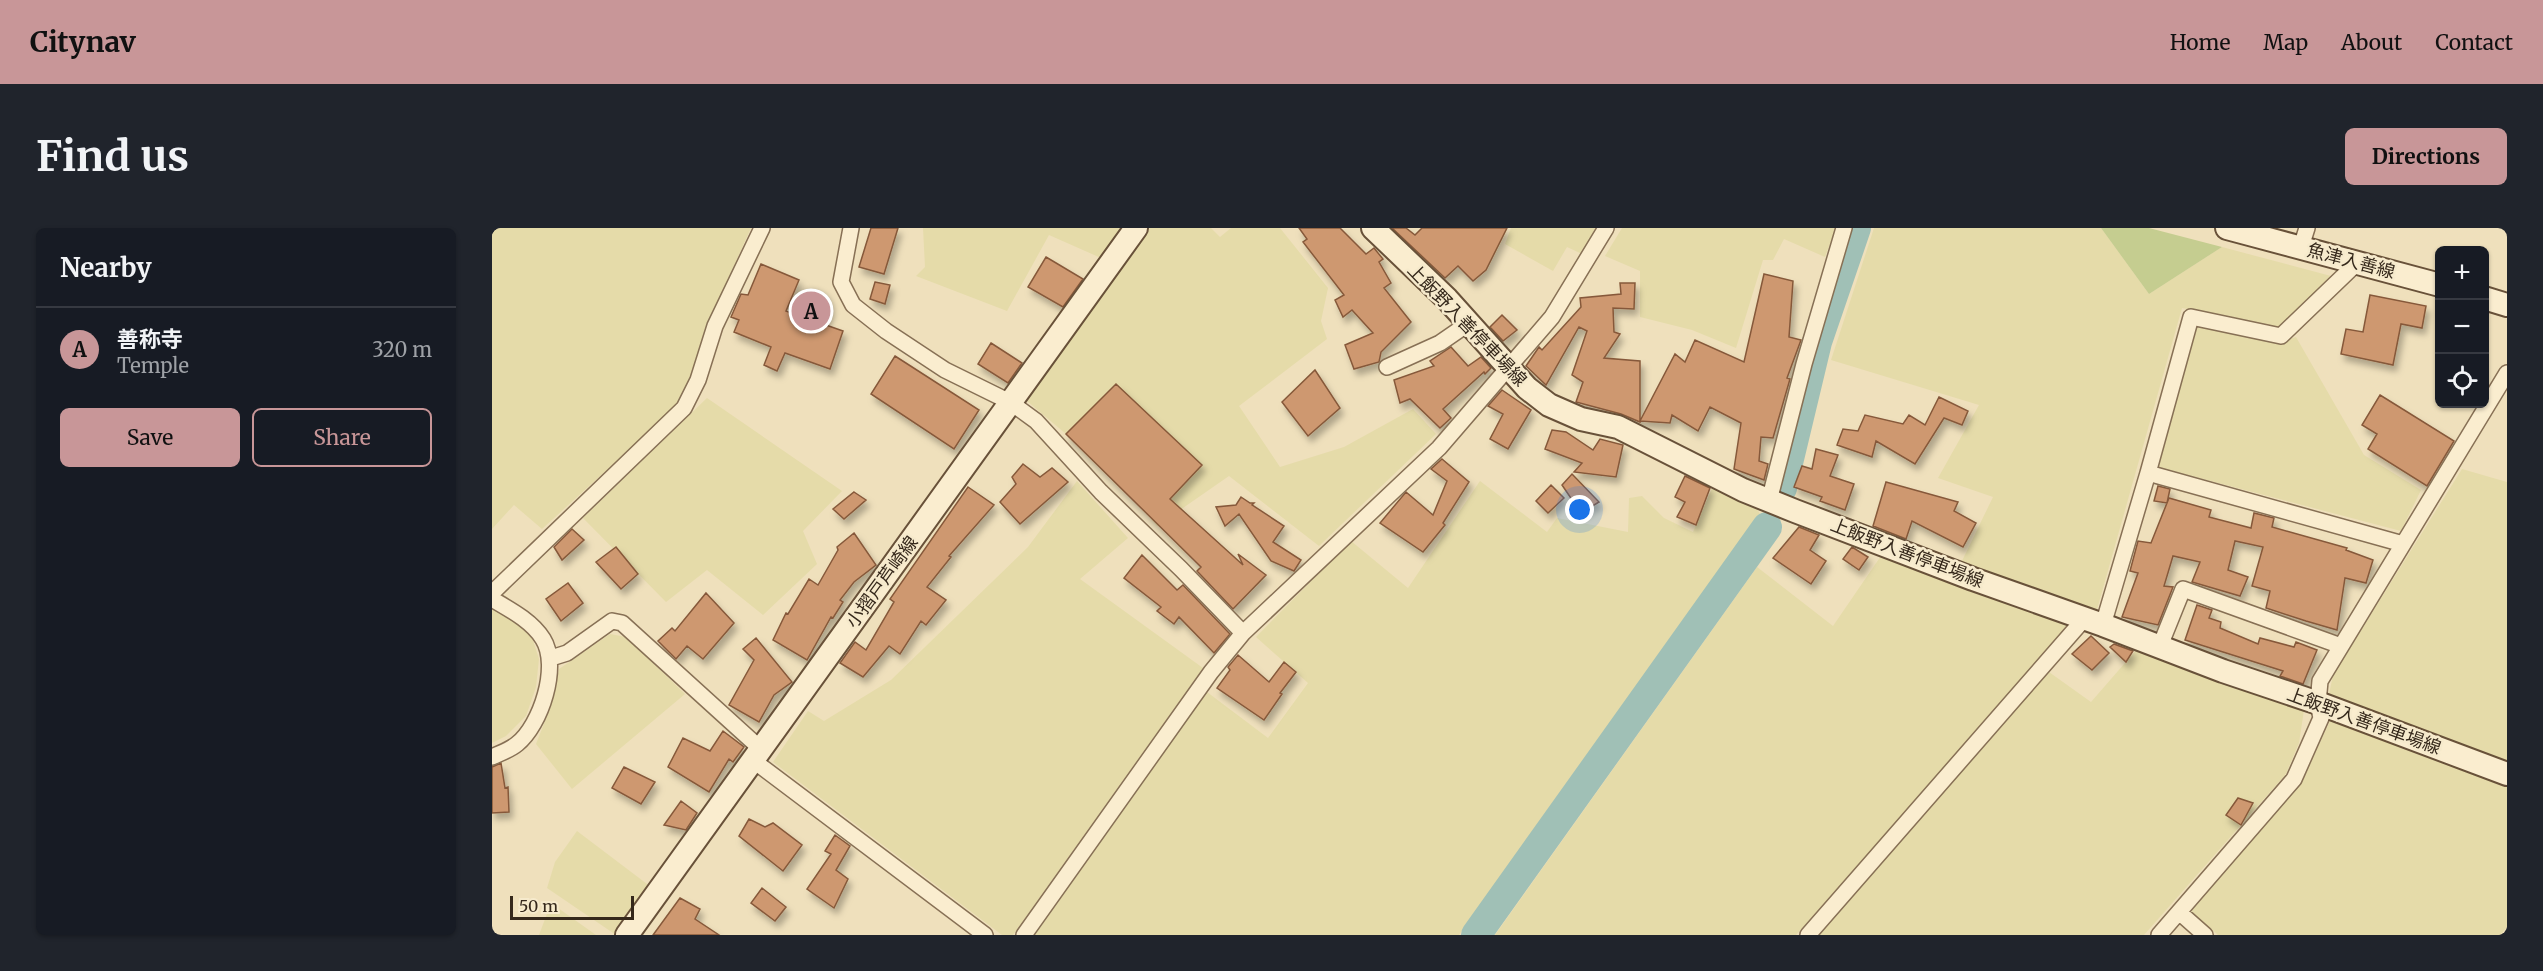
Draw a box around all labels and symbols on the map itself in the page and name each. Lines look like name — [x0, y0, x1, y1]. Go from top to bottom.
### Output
street label: 魚津入善線 — [2305, 238, 2398, 283]
street label: 上飯野入善停車場線 — [1403, 258, 1532, 391]
pin: A — [792, 288, 830, 334]
your location — [1565, 495, 1594, 524]
street label: 上飯野入善停車場線 — [1827, 513, 1987, 592]
street label: 小摺戸芦崎線 — [841, 531, 923, 632]
street label: 上飯野入善停車場線 — [2284, 682, 2444, 759]
scale bar — [510, 893, 634, 920]

